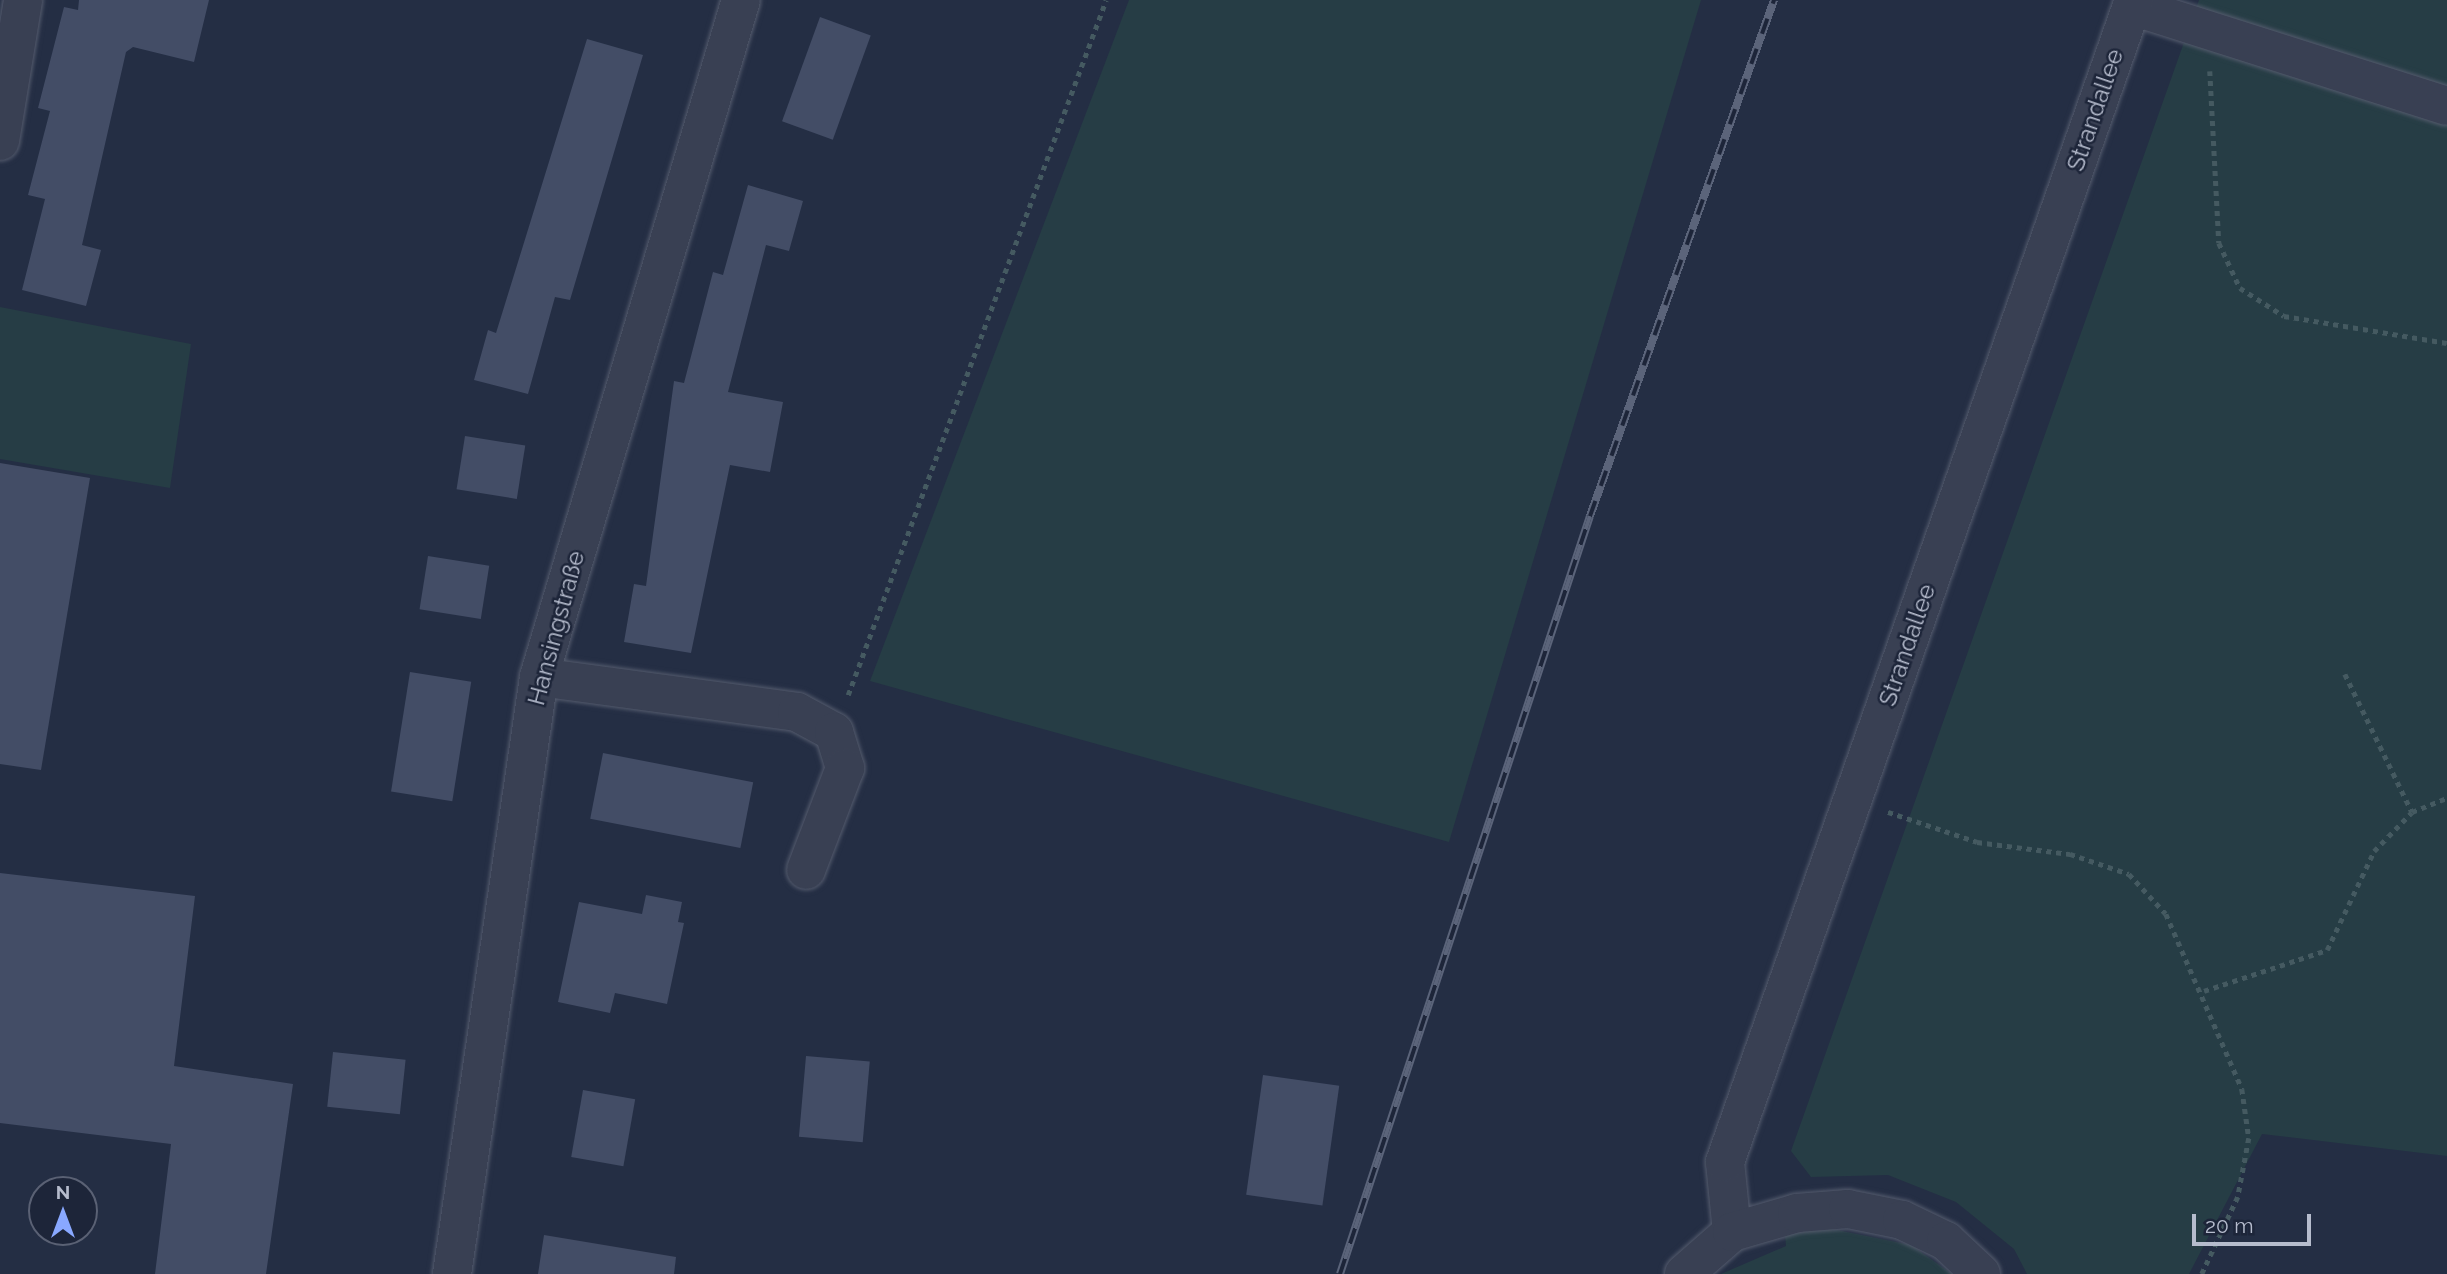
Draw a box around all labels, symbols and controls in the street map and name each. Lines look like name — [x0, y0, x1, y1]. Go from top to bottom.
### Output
street label: Strandallee — [2061, 45, 2129, 175]
street label: Hansingstraße — [522, 548, 590, 708]
street label: Strandallee — [1873, 580, 1941, 710]
north arrow — [28, 1176, 98, 1246]
text: N — [56, 1181, 70, 1203]
scale bar — [2195, 1200, 2314, 1244]
text: 20 m — [2205, 1213, 2253, 1238]

